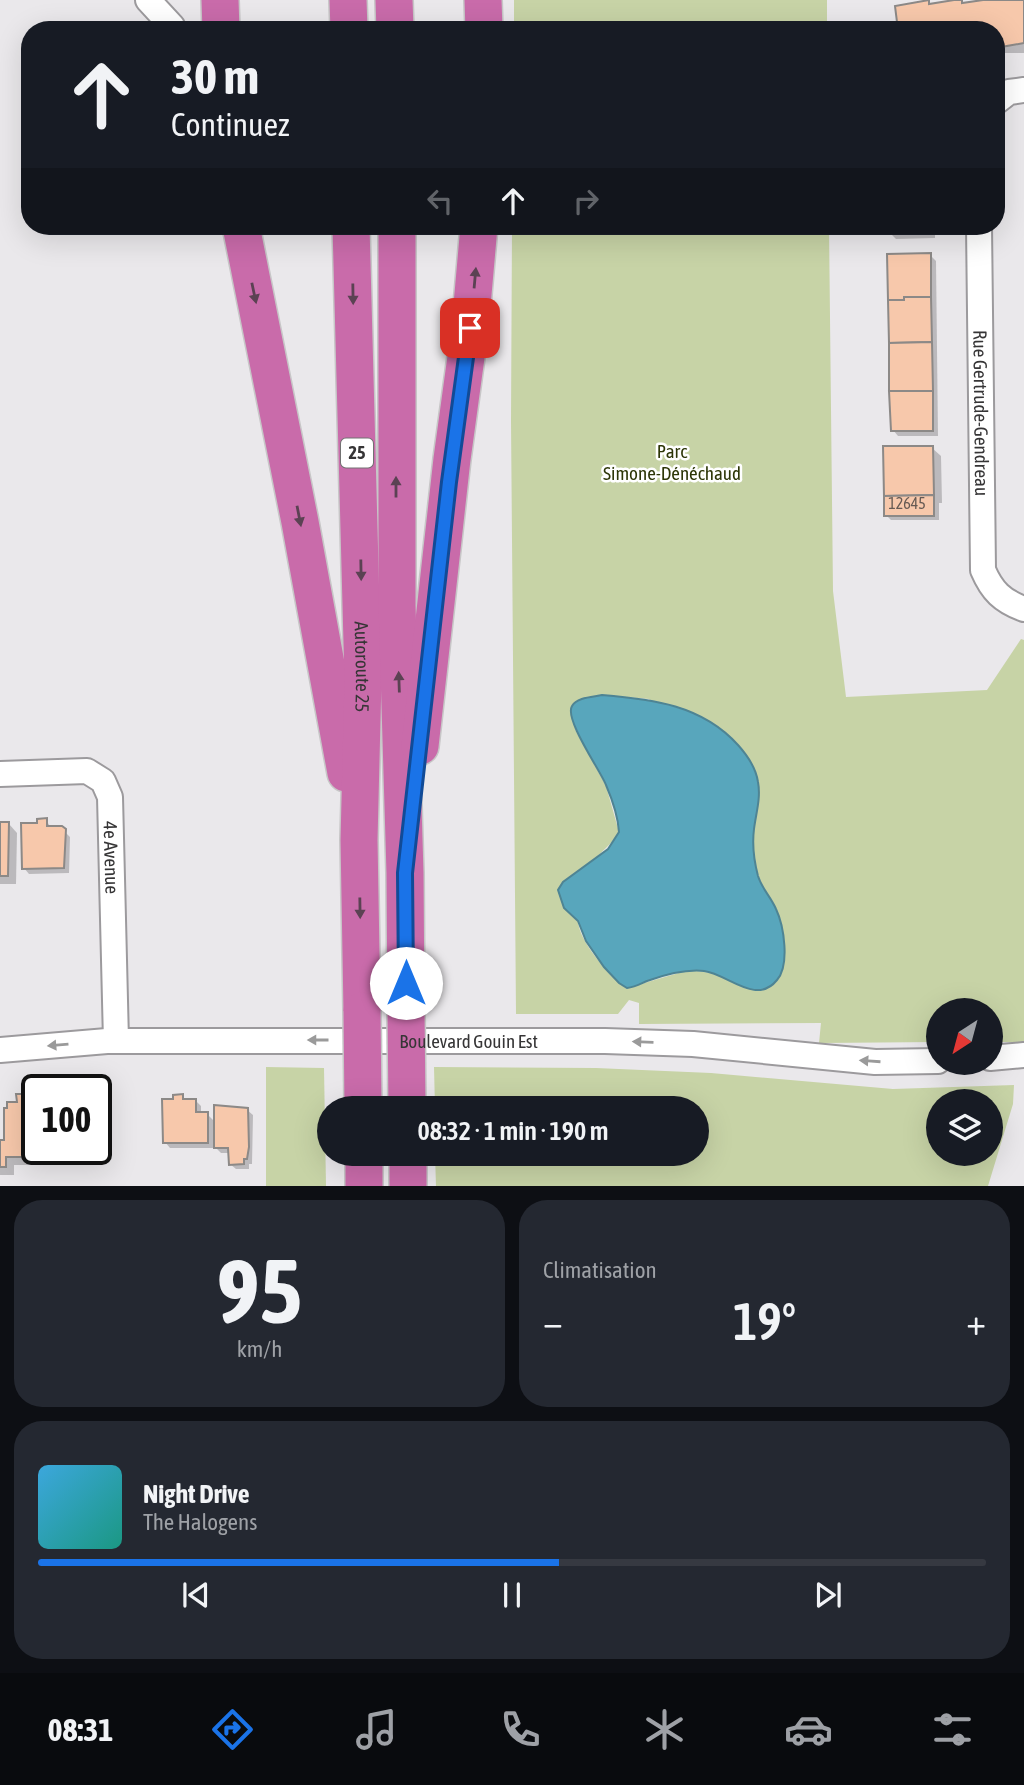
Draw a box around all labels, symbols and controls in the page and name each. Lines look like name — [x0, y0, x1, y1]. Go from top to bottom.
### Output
text: 30 m — [171, 48, 259, 104]
icon: ahead — [56, 49, 147, 140]
text: Continuez — [171, 106, 290, 143]
icon: left — [421, 182, 459, 220]
icon: ahead — [494, 182, 532, 220]
icon: right — [567, 182, 605, 220]
one-way arrow — [470, 267, 481, 289]
one-way arrow — [248, 282, 259, 304]
one-way arrow — [347, 283, 359, 305]
pin — [440, 298, 500, 358]
icon: arrive — [451, 309, 489, 347]
street label: Rue Gertrude-Gendreau — [969, 330, 993, 496]
road number: 25 — [341, 438, 373, 467]
park label: Parc Simone-Dénéchaud — [603, 440, 741, 484]
one-way arrow — [390, 476, 402, 498]
house number: 12645 — [888, 494, 926, 512]
one-way arrow — [293, 505, 304, 527]
one-way arrow — [355, 560, 367, 582]
street label: Autoroute 25 — [350, 621, 374, 713]
one-way arrow — [394, 671, 405, 693]
street label: 4e Avenue — [100, 821, 123, 894]
one-way arrow — [354, 897, 366, 919]
position arrow — [369, 946, 443, 1020]
north arrow — [926, 998, 1003, 1074]
map controls — [926, 998, 1003, 1166]
street label: Boulevard Gouin Est — [399, 1030, 538, 1052]
one-way arrow — [306, 1034, 328, 1046]
one-way arrow — [632, 1037, 654, 1048]
one-way arrow — [47, 1040, 69, 1051]
one-way arrow — [859, 1055, 881, 1066]
speed limit sign: 100 — [21, 1074, 112, 1165]
button: layers — [926, 1089, 1003, 1166]
text: 08:32 · 1 min · 190 m — [418, 1116, 608, 1146]
text: 95 — [217, 1238, 302, 1342]
text: Climatisation — [543, 1257, 657, 1283]
text: 19° — [733, 1291, 796, 1351]
text: − — [543, 1300, 563, 1343]
text: + — [966, 1300, 986, 1343]
text: km/h — [237, 1336, 282, 1362]
text: Night Drive — [143, 1479, 250, 1509]
text: The Halogens — [143, 1509, 257, 1535]
icon: previous — [177, 1576, 215, 1614]
icon: pause — [493, 1576, 531, 1614]
icon: next — [809, 1576, 847, 1614]
icon: directions — [208, 1705, 257, 1754]
icon: music — [352, 1705, 401, 1754]
icon: phone — [496, 1705, 545, 1754]
icon: climate — [640, 1705, 689, 1754]
icon: car — [784, 1705, 833, 1754]
icon: filters — [928, 1705, 977, 1754]
text: 08:31 — [47, 1711, 113, 1748]

